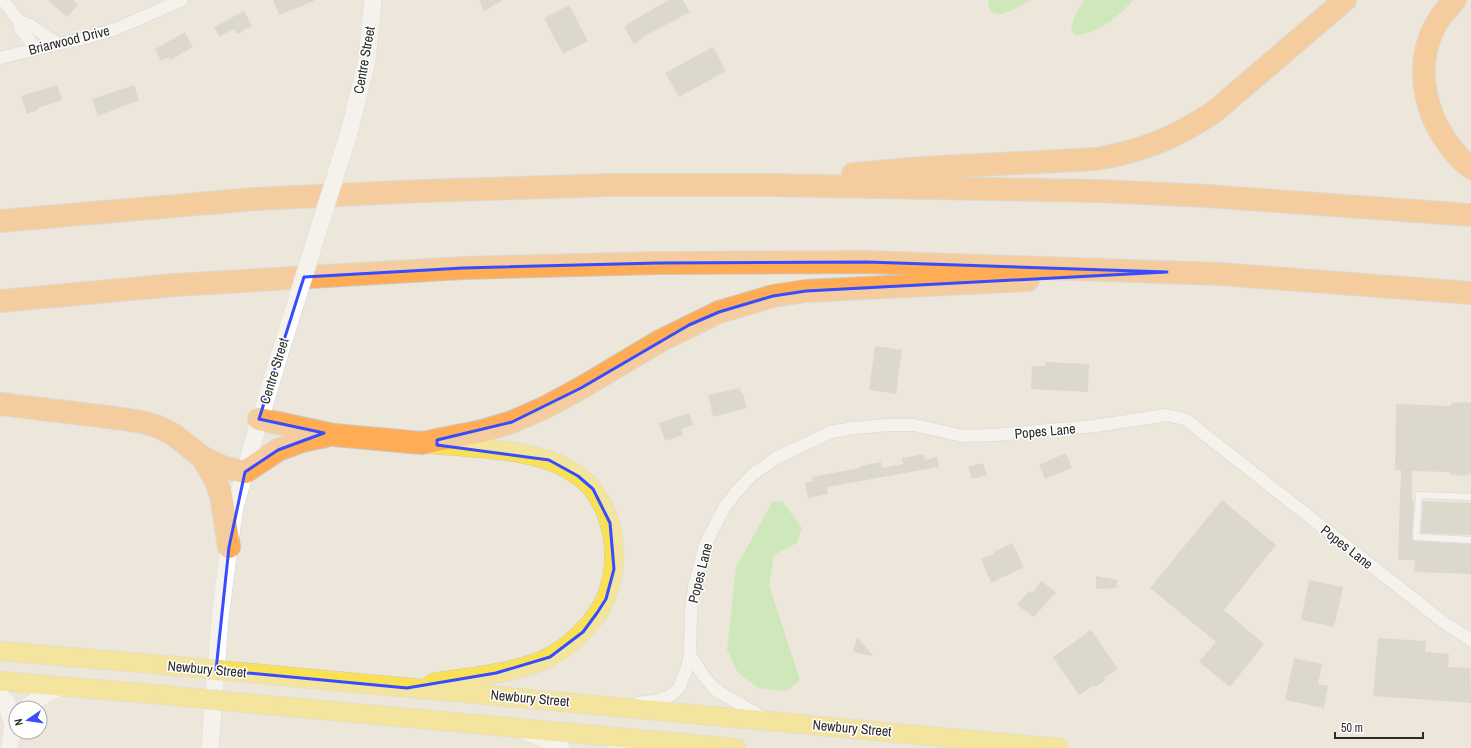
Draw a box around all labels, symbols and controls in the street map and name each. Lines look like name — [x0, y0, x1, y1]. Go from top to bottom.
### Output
street label: Briarwood Drive — [27, 21, 111, 59]
street label: Centre Street — [349, 25, 379, 95]
street label: Centre Street — [255, 336, 293, 406]
street label: Popes Lane — [1014, 419, 1076, 443]
street label: Popes Lane — [1317, 521, 1377, 573]
street label: Popes Lane — [684, 541, 716, 605]
street label: Newbury Street — [167, 657, 247, 681]
street label: Newbury Street — [490, 686, 570, 710]
north arrow — [8, 700, 48, 740]
scale bar — [1335, 714, 1423, 740]
street label: Newbury Street — [812, 716, 892, 740]
text: N — [11, 718, 26, 727]
text: 50 m — [1341, 720, 1363, 736]

